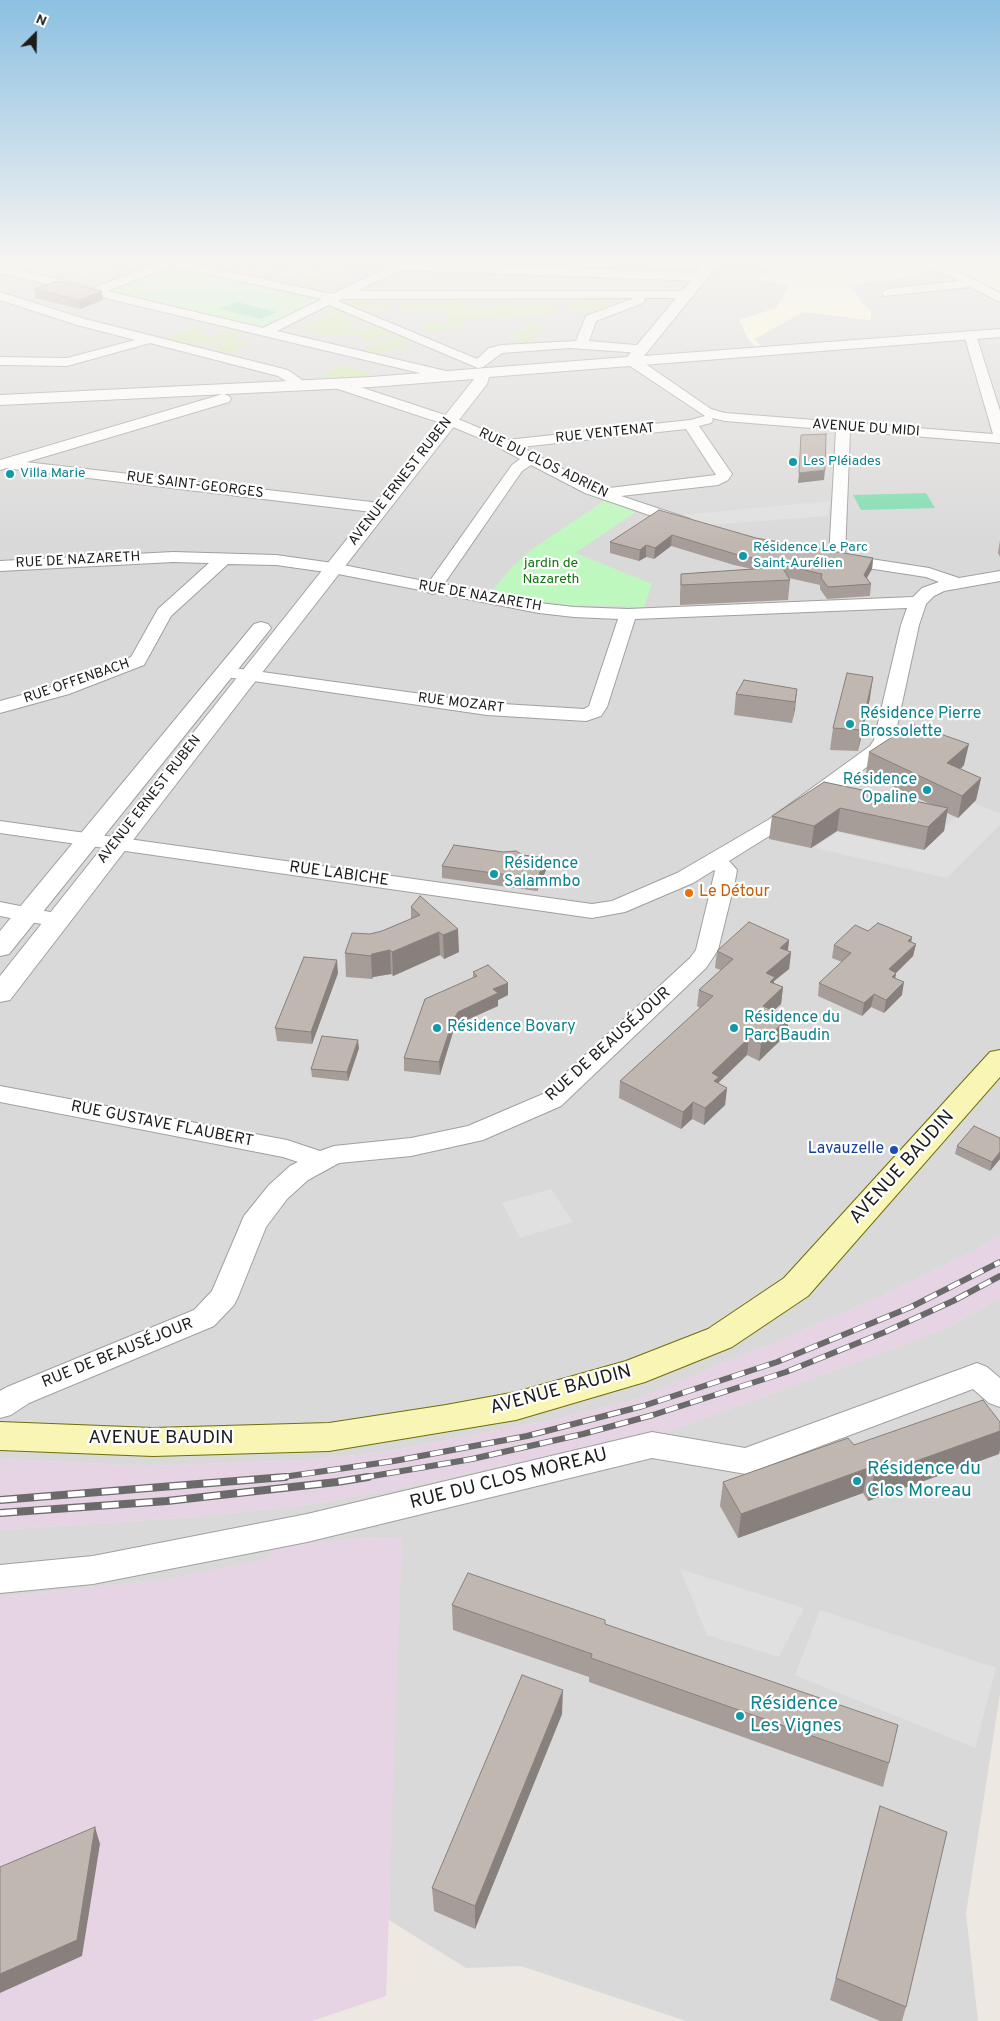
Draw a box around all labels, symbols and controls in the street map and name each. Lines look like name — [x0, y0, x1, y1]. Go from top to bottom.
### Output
north arrow — [10, 10, 60, 60]
text: N — [33, 11, 49, 31]
street label: AVENUE ERNEST RUBEN — [346, 415, 456, 549]
street label: AVENUE DU MIDI — [812, 417, 920, 441]
street label: RUE VENTENAT — [555, 420, 655, 448]
street label: RUE DU CLOS ADRIEN — [476, 425, 610, 503]
place label: Les Pléiades — [803, 454, 881, 470]
marker: Les Pléiades — [787, 456, 799, 468]
place label: Villa Marie — [20, 466, 86, 482]
marker: Villa Marie — [4, 468, 16, 480]
street label: RUE SAINT-GEORGES — [126, 469, 264, 503]
place label: Résidence Le Parc Saint-Aurélien — [753, 540, 868, 572]
street label: RUE DE NAZARETH — [15, 549, 141, 573]
marker: Résidence Le Parc Saint-Aurélien — [737, 550, 749, 562]
park label: jardin de Nazareth — [523, 556, 579, 588]
street label: RUE DE NAZARETH — [417, 578, 543, 616]
street label: RUE OFFENBACH — [22, 656, 132, 708]
street label: RUE MOZART — [417, 690, 505, 718]
place label: Résidence Pierre Brossolette — [860, 705, 981, 743]
marker: Résidence Pierre Brossolette — [844, 718, 856, 730]
street label: AVENUE ERNEST RUBEN — [95, 733, 205, 867]
place label: Résidence Opaline — [843, 771, 917, 809]
marker: Résidence Opaline — [921, 784, 933, 796]
place label: Résidence Salammbo — [504, 855, 580, 893]
street label: RUE LABICHE — [288, 858, 390, 892]
marker: Résidence Salammbo — [488, 868, 500, 880]
place label: Le Détour — [699, 883, 770, 903]
marker: Le Détour — [683, 887, 695, 899]
street label: RUE DE BEAUSÉJOUR — [543, 984, 675, 1106]
place label: Résidence du Parc Baudin — [744, 1009, 840, 1047]
place label: Résidence Bovary — [447, 1018, 576, 1038]
marker: Résidence Bovary — [431, 1022, 443, 1034]
marker: Résidence du Parc Baudin — [728, 1022, 740, 1034]
street label: RUE GUSTAVE FLAUBERT — [69, 1098, 255, 1152]
street label: AVENUE BAUDIN — [846, 1106, 960, 1230]
place label: Lavauzelle — [808, 1140, 884, 1160]
marker: Lavauzelle — [888, 1144, 900, 1156]
street label: RUE DE BEAUSÉJOUR — [40, 1315, 196, 1393]
street label: AVENUE BAUDIN — [488, 1361, 634, 1421]
street label: AVENUE BAUDIN — [88, 1428, 234, 1450]
street label: RUE DU CLOS MOREAU — [408, 1444, 610, 1516]
place label: Résidence du Clos Moreau — [867, 1459, 981, 1503]
marker: Résidence du Clos Moreau — [851, 1475, 863, 1487]
place label: Résidence Les Vignes — [750, 1694, 842, 1738]
marker: Résidence Les Vignes — [734, 1710, 746, 1722]

